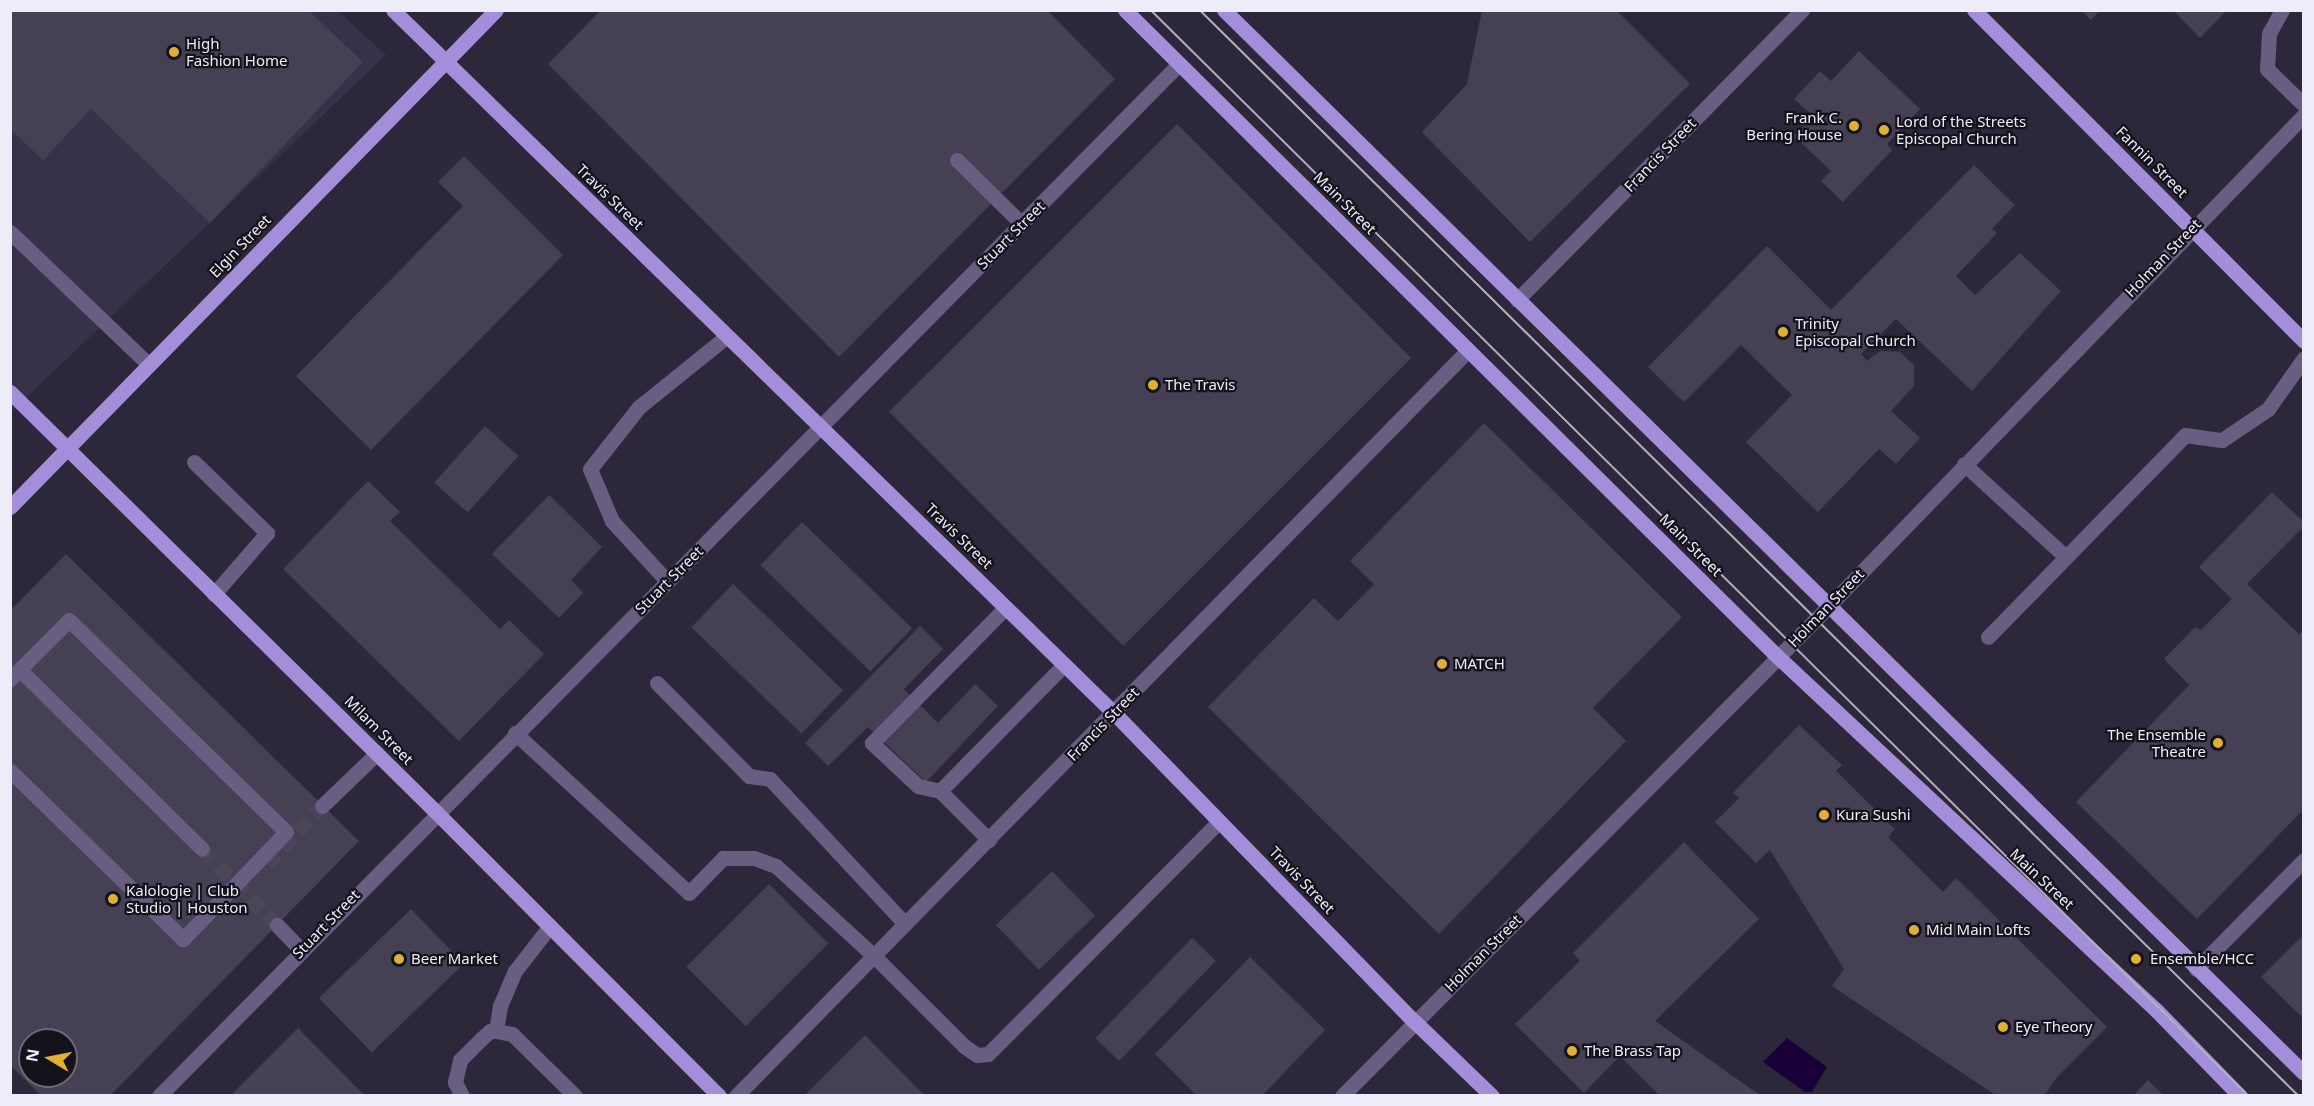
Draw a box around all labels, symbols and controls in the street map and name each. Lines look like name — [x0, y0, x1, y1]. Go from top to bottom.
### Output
place label: High Fashion Home — [186, 34, 287, 69]
marker: High Fashion Home — [167, 45, 181, 59]
place label: Frank C. Bering House — [1746, 108, 1842, 143]
place label: Lord of the Streets Episcopal Church — [1896, 112, 2026, 147]
street label: Francis Street — [1620, 114, 1700, 196]
marker: Frank C. Bering House — [1847, 119, 1861, 133]
marker: Lord of the Streets Episcopal Church — [1877, 123, 1891, 137]
street label: Fannin Street — [2113, 123, 2191, 201]
street label: Travis Street — [573, 161, 647, 233]
street label: Main Street — [1310, 168, 1380, 238]
street label: Stuart Street — [973, 197, 1049, 273]
street label: Elgin Street — [206, 211, 274, 281]
street label: Holman Street — [2121, 215, 2205, 301]
place label: Trinity Episcopal Church — [1795, 314, 1916, 349]
marker: Trinity Episcopal Church — [1776, 325, 1790, 339]
place label: The Travis — [1165, 376, 1236, 394]
marker: The Travis — [1146, 378, 1160, 392]
street label: Travis Street — [922, 500, 996, 572]
street label: Main Street — [1656, 510, 1726, 580]
street label: Stuart Street — [631, 542, 707, 618]
street label: Holman Street — [1784, 565, 1868, 651]
place label: MATCH — [1454, 655, 1505, 673]
marker: MATCH — [1435, 657, 1449, 671]
street label: Francis Street — [1063, 683, 1143, 765]
street label: Milam Street — [341, 692, 417, 768]
place label: The Ensemble Theatre — [2107, 725, 2206, 760]
marker: The Ensemble Theatre — [2211, 736, 2225, 750]
place label: Kura Sushi — [1836, 806, 1911, 824]
marker: Kura Sushi — [1817, 808, 1831, 822]
street label: Travis Street — [1266, 843, 1338, 917]
street label: Main Street — [2006, 845, 2078, 913]
place label: Kalologie | Club Studio | Houston — [126, 881, 248, 916]
street label: Stuart Street — [289, 886, 363, 962]
marker: Kalologie | Club Studio | Houston — [104, 890, 122, 908]
street label: Holman Street — [1441, 911, 1525, 995]
place label: Mid Main Lofts — [1926, 921, 2030, 939]
marker: Mid Main Lofts — [1907, 923, 1921, 937]
place label: Beer Market — [411, 950, 498, 968]
marker: Ensemble/HCC — [2127, 950, 2145, 968]
place label: Ensemble/HCC — [2150, 950, 2254, 968]
marker: Beer Market — [392, 952, 406, 966]
place label: Eye Theory — [2015, 1018, 2092, 1036]
marker: Eye Theory — [1996, 1020, 2010, 1034]
north arrow — [18, 1028, 78, 1088]
place label: The Brass Tap — [1584, 1042, 1681, 1060]
marker: The Brass Tap — [1565, 1044, 1579, 1058]
text: N — [20, 1047, 44, 1064]

